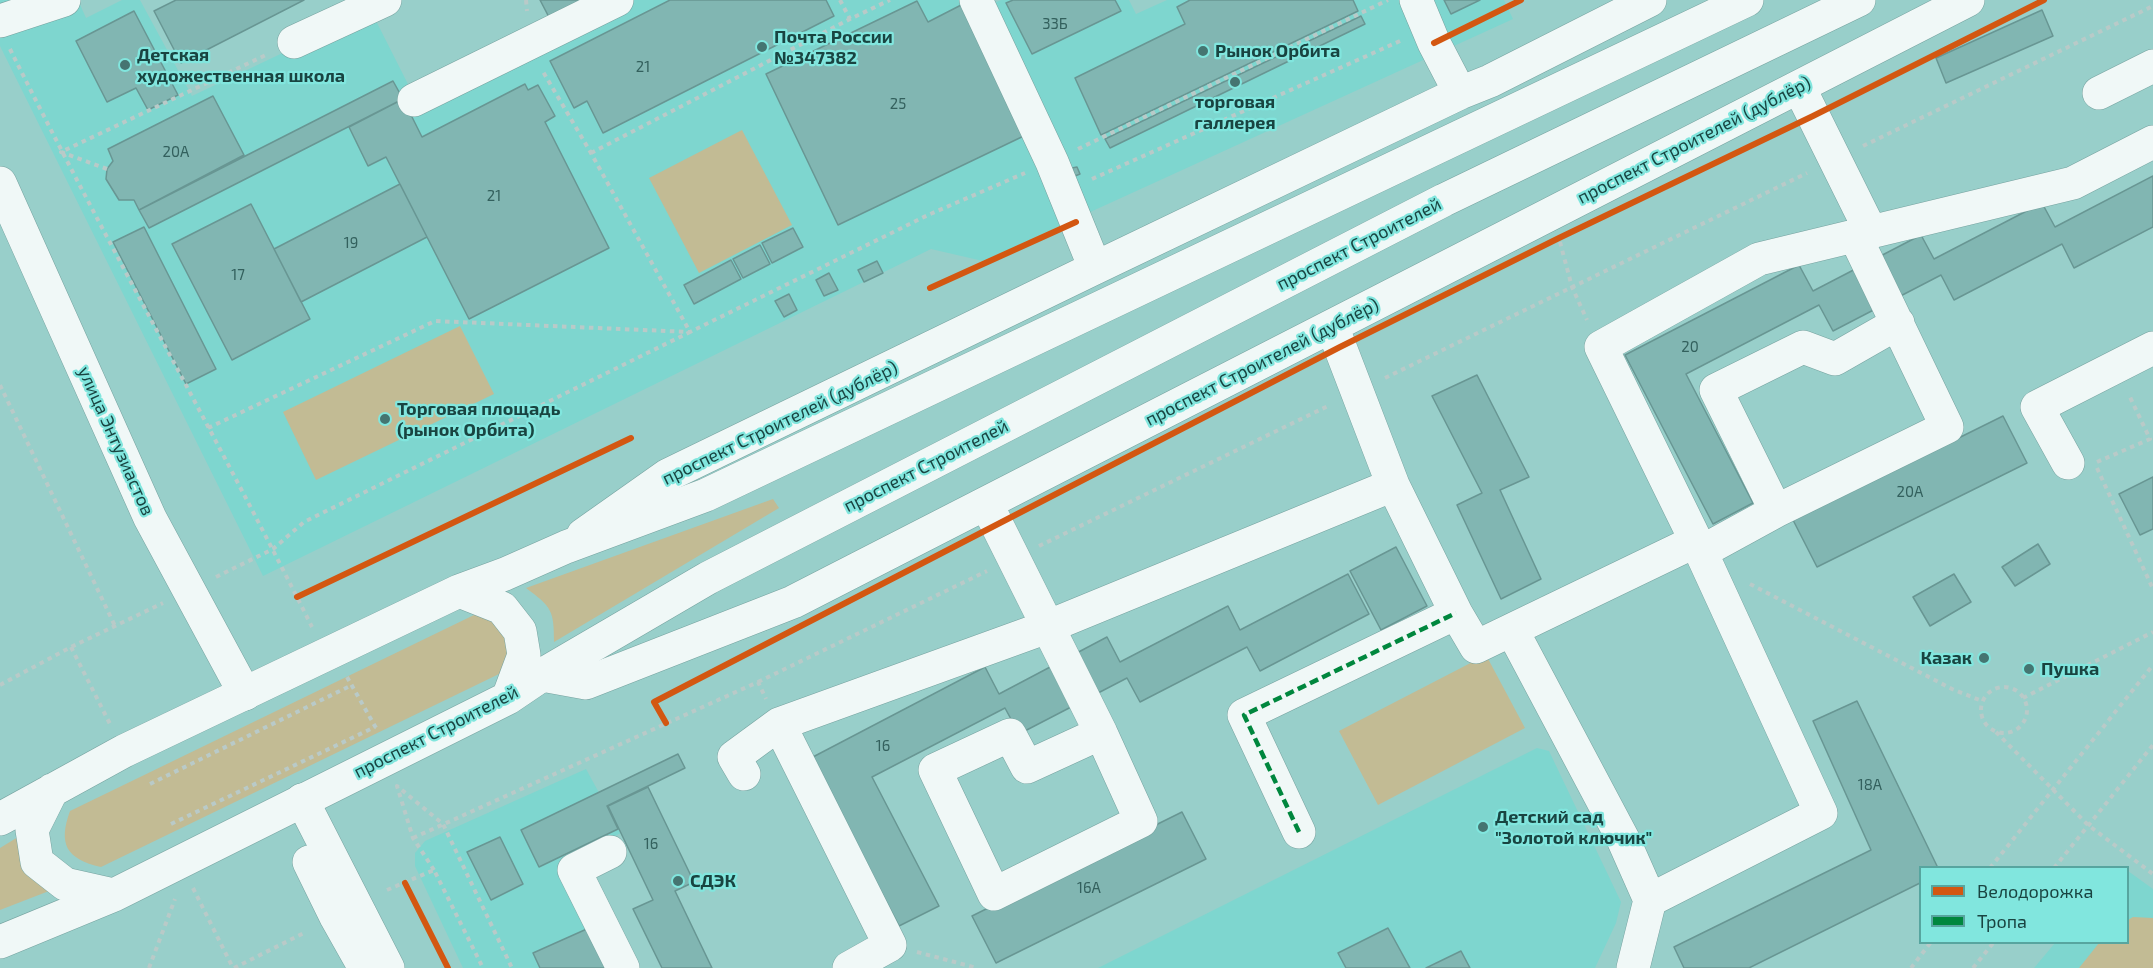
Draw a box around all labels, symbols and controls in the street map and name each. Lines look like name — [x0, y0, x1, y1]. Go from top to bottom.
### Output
house number: 33Б — [1042, 15, 1068, 33]
place label: Почта России №347382 — [774, 26, 893, 68]
marker: Почта России №347382 — [755, 40, 769, 54]
place label: Рынок Орбита — [1215, 40, 1340, 62]
place label: Детская художественная школа — [137, 44, 345, 86]
marker: Рынок Орбита — [1196, 44, 1210, 58]
marker: Детская художественная школа — [118, 58, 132, 72]
house number: 21 — [636, 58, 650, 76]
street label: проспект Строителей (дублёр) — [1574, 72, 1814, 208]
marker: торговая галлерея — [1228, 75, 1242, 89]
place label: торговая галлерея — [1194, 91, 1276, 134]
house number: 25 — [890, 95, 906, 113]
house number: 20А — [163, 143, 189, 161]
house number: 21 — [487, 187, 501, 205]
street label: проспект Строителей — [1273, 193, 1445, 295]
house number: 19 — [344, 234, 358, 252]
house number: 17 — [231, 266, 245, 284]
street label: проспект Строителей (дублёр) — [1142, 294, 1382, 430]
house number: 20 — [1681, 338, 1699, 356]
street label: проспект Строителей (дублёр) — [659, 356, 901, 490]
street label: улица Энтузиастов — [73, 363, 159, 519]
place label: Торговая площадь (рынок Орбита) — [397, 398, 560, 440]
marker: Торговая площадь (рынок Орбита) — [378, 412, 392, 426]
street label: проспект Строителей — [840, 415, 1012, 517]
house number: 20А — [1897, 483, 1923, 501]
place label: Казак — [1920, 647, 1972, 669]
marker: Казак — [1977, 651, 1991, 665]
place label: Пушка — [2041, 658, 2099, 680]
marker: Пушка — [2022, 662, 2036, 676]
street label: проспект Строителей — [350, 681, 522, 783]
house number: 16 — [876, 737, 890, 755]
house number: 18А — [1858, 776, 1882, 794]
place label: Детский сад "Золотой ключик" — [1495, 806, 1652, 848]
marker: Детский сад "Золотой ключик" — [1476, 820, 1490, 834]
house number: 16 — [644, 835, 658, 853]
legend — [1919, 866, 2129, 944]
place label: СДЭК — [690, 870, 736, 892]
marker: СДЭК — [671, 874, 685, 888]
house number: 16А — [1077, 879, 1101, 897]
text: Велодорожка — [1977, 880, 2093, 902]
text: Тропа — [1977, 910, 2027, 932]

